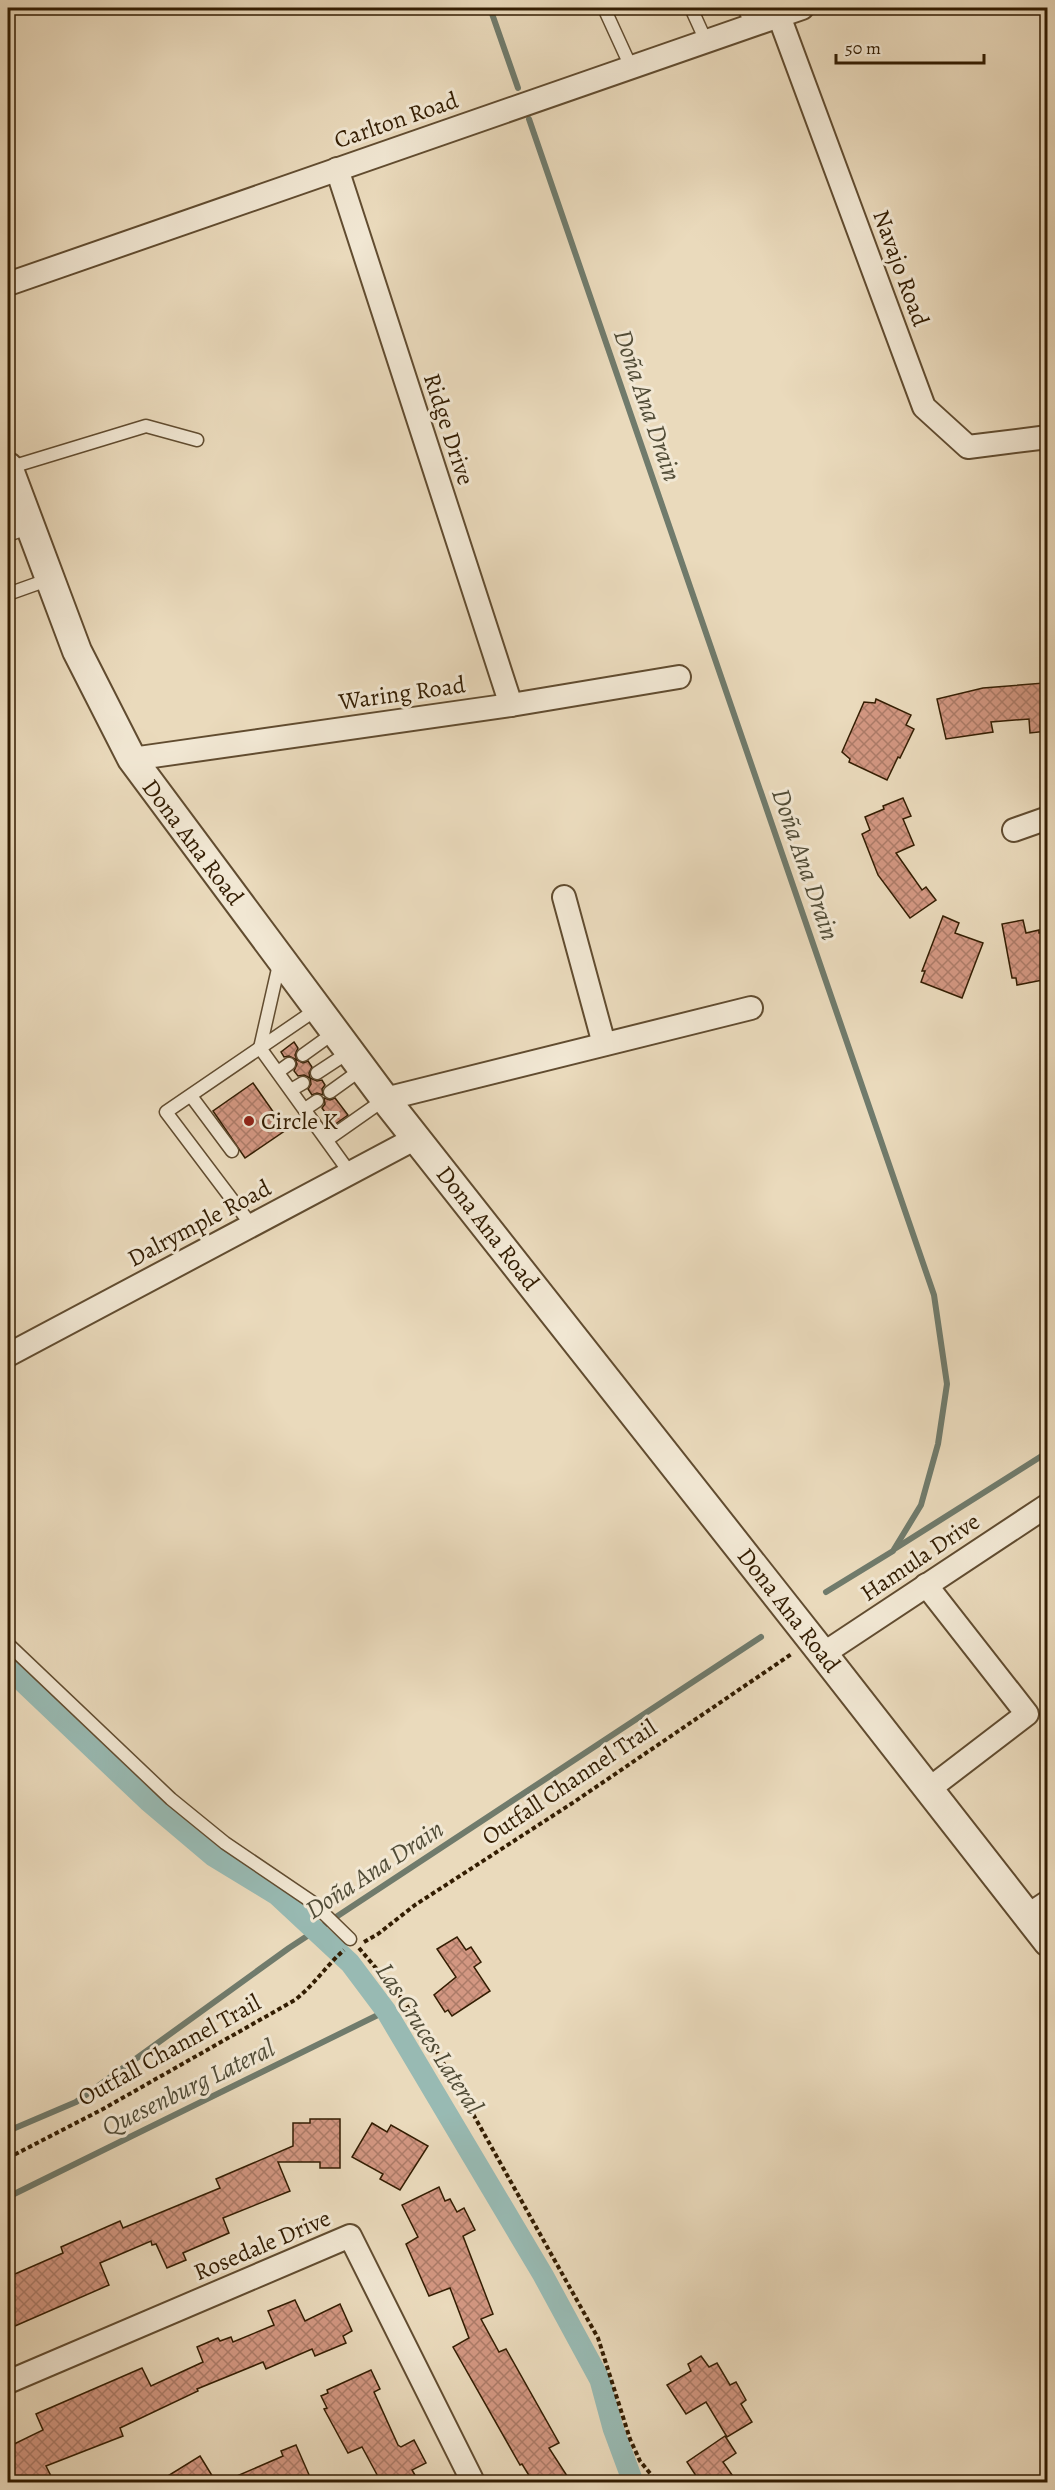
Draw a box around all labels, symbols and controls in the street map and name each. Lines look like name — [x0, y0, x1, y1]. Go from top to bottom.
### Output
scale bar — [836, 27, 984, 65]
text: 50 m — [845, 36, 881, 60]
street label: Carlton Road — [330, 84, 462, 156]
street label: Navajo Road — [865, 205, 937, 331]
water label: Doña Ana Drain — [605, 324, 690, 486]
street label: Ridge Drive — [416, 369, 482, 489]
street label: Waring Road — [336, 668, 467, 718]
street label: Dona Ana Road — [135, 772, 251, 912]
water label: Doña Ana Drain — [763, 783, 848, 945]
place label: Circle K — [261, 1105, 338, 1137]
marker: Circle K — [242, 1114, 256, 1128]
street label: Dona Ana Road — [429, 1159, 547, 1297]
street label: Dalrymple Road — [122, 1172, 276, 1274]
street label: Hamula Drive — [854, 1505, 986, 1609]
street label: Dona Ana Road — [730, 1541, 848, 1679]
street label: Outfall Channel Trail — [475, 1711, 663, 1852]
water label: Doña Ana Drain — [298, 1812, 450, 1927]
water label: Las Cruces Lateral — [368, 1956, 492, 2121]
street label: Outfall Channel Trail — [72, 1986, 266, 2114]
water label: Quesenburg Lateral — [96, 2030, 281, 2144]
street label: Rosedale Drive — [189, 2202, 335, 2288]

